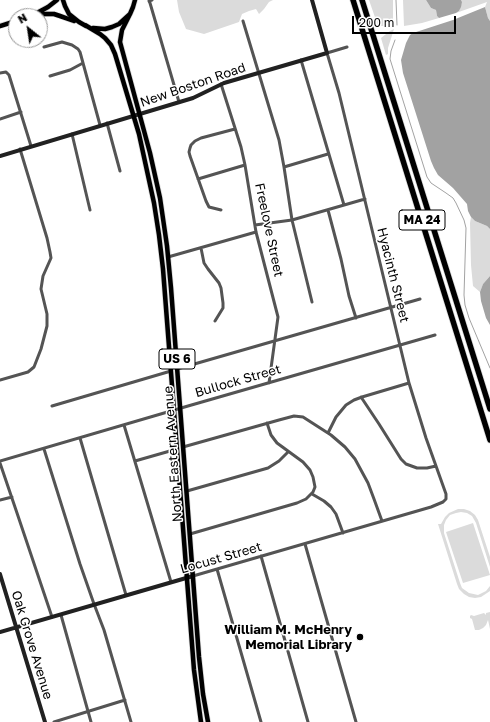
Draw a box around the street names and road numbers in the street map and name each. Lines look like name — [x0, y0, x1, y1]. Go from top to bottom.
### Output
street label: New Boston Road — [138, 60, 248, 110]
street label: Freelove Street — [251, 182, 287, 278]
road number: MA 24 — [399, 210, 445, 230]
street label: Hyacinth Street — [374, 226, 412, 324]
road number: US 6 — [159, 349, 195, 369]
street label: Bullock Street — [193, 361, 283, 401]
street label: North Eastern Avenue — [160, 385, 186, 523]
street label: Locust Street — [179, 539, 263, 577]
street label: Oak Grove Avenue — [8, 589, 56, 701]

